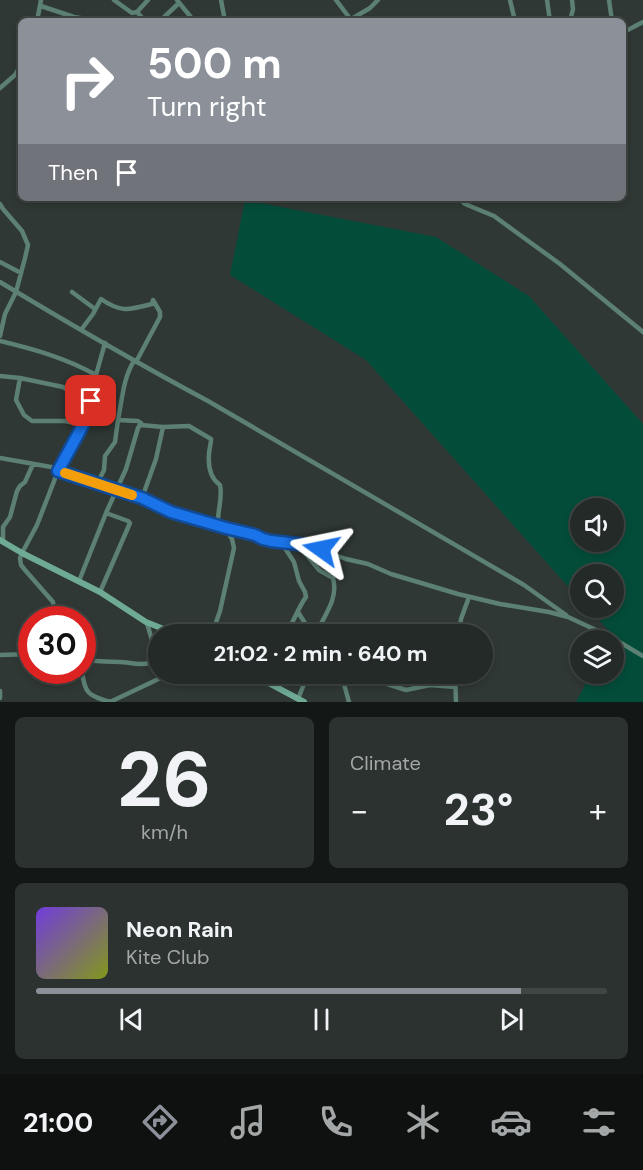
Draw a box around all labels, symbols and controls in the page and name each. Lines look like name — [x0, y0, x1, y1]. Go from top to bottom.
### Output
text: 500 m — [147, 36, 282, 91]
icon: right — [48, 42, 126, 120]
text: Turn right — [147, 89, 267, 124]
icon: arrive — [110, 156, 143, 189]
text: Then — [48, 158, 98, 187]
pin — [65, 375, 116, 426]
icon: arrive — [74, 384, 107, 417]
map controls — [570, 498, 624, 684]
button: sound — [570, 498, 624, 552]
position arrow — [289, 517, 353, 581]
button: search — [570, 564, 624, 618]
speed limit sign: 30 — [18, 606, 96, 684]
button: layers — [570, 630, 624, 684]
text: 21:02 · 2 min · 640 m — [214, 639, 427, 668]
text: 26 — [117, 729, 212, 830]
text: Climate — [350, 750, 421, 776]
text: 23° — [444, 780, 513, 839]
text: − — [350, 789, 368, 832]
text: + — [589, 789, 607, 832]
text: km/h — [141, 819, 188, 845]
text: Neon Rain — [126, 915, 233, 944]
text: Kite Club — [126, 944, 210, 970]
icon: previous — [115, 1003, 148, 1036]
icon: pause — [305, 1003, 338, 1036]
icon: next — [495, 1003, 528, 1036]
icon: directions — [139, 1101, 181, 1143]
icon: music — [227, 1101, 269, 1143]
icon: phone — [315, 1101, 357, 1143]
icon: climate — [402, 1101, 444, 1143]
icon: car — [490, 1101, 532, 1143]
icon: filters — [578, 1101, 620, 1143]
text: 21:00 — [23, 1105, 93, 1140]

